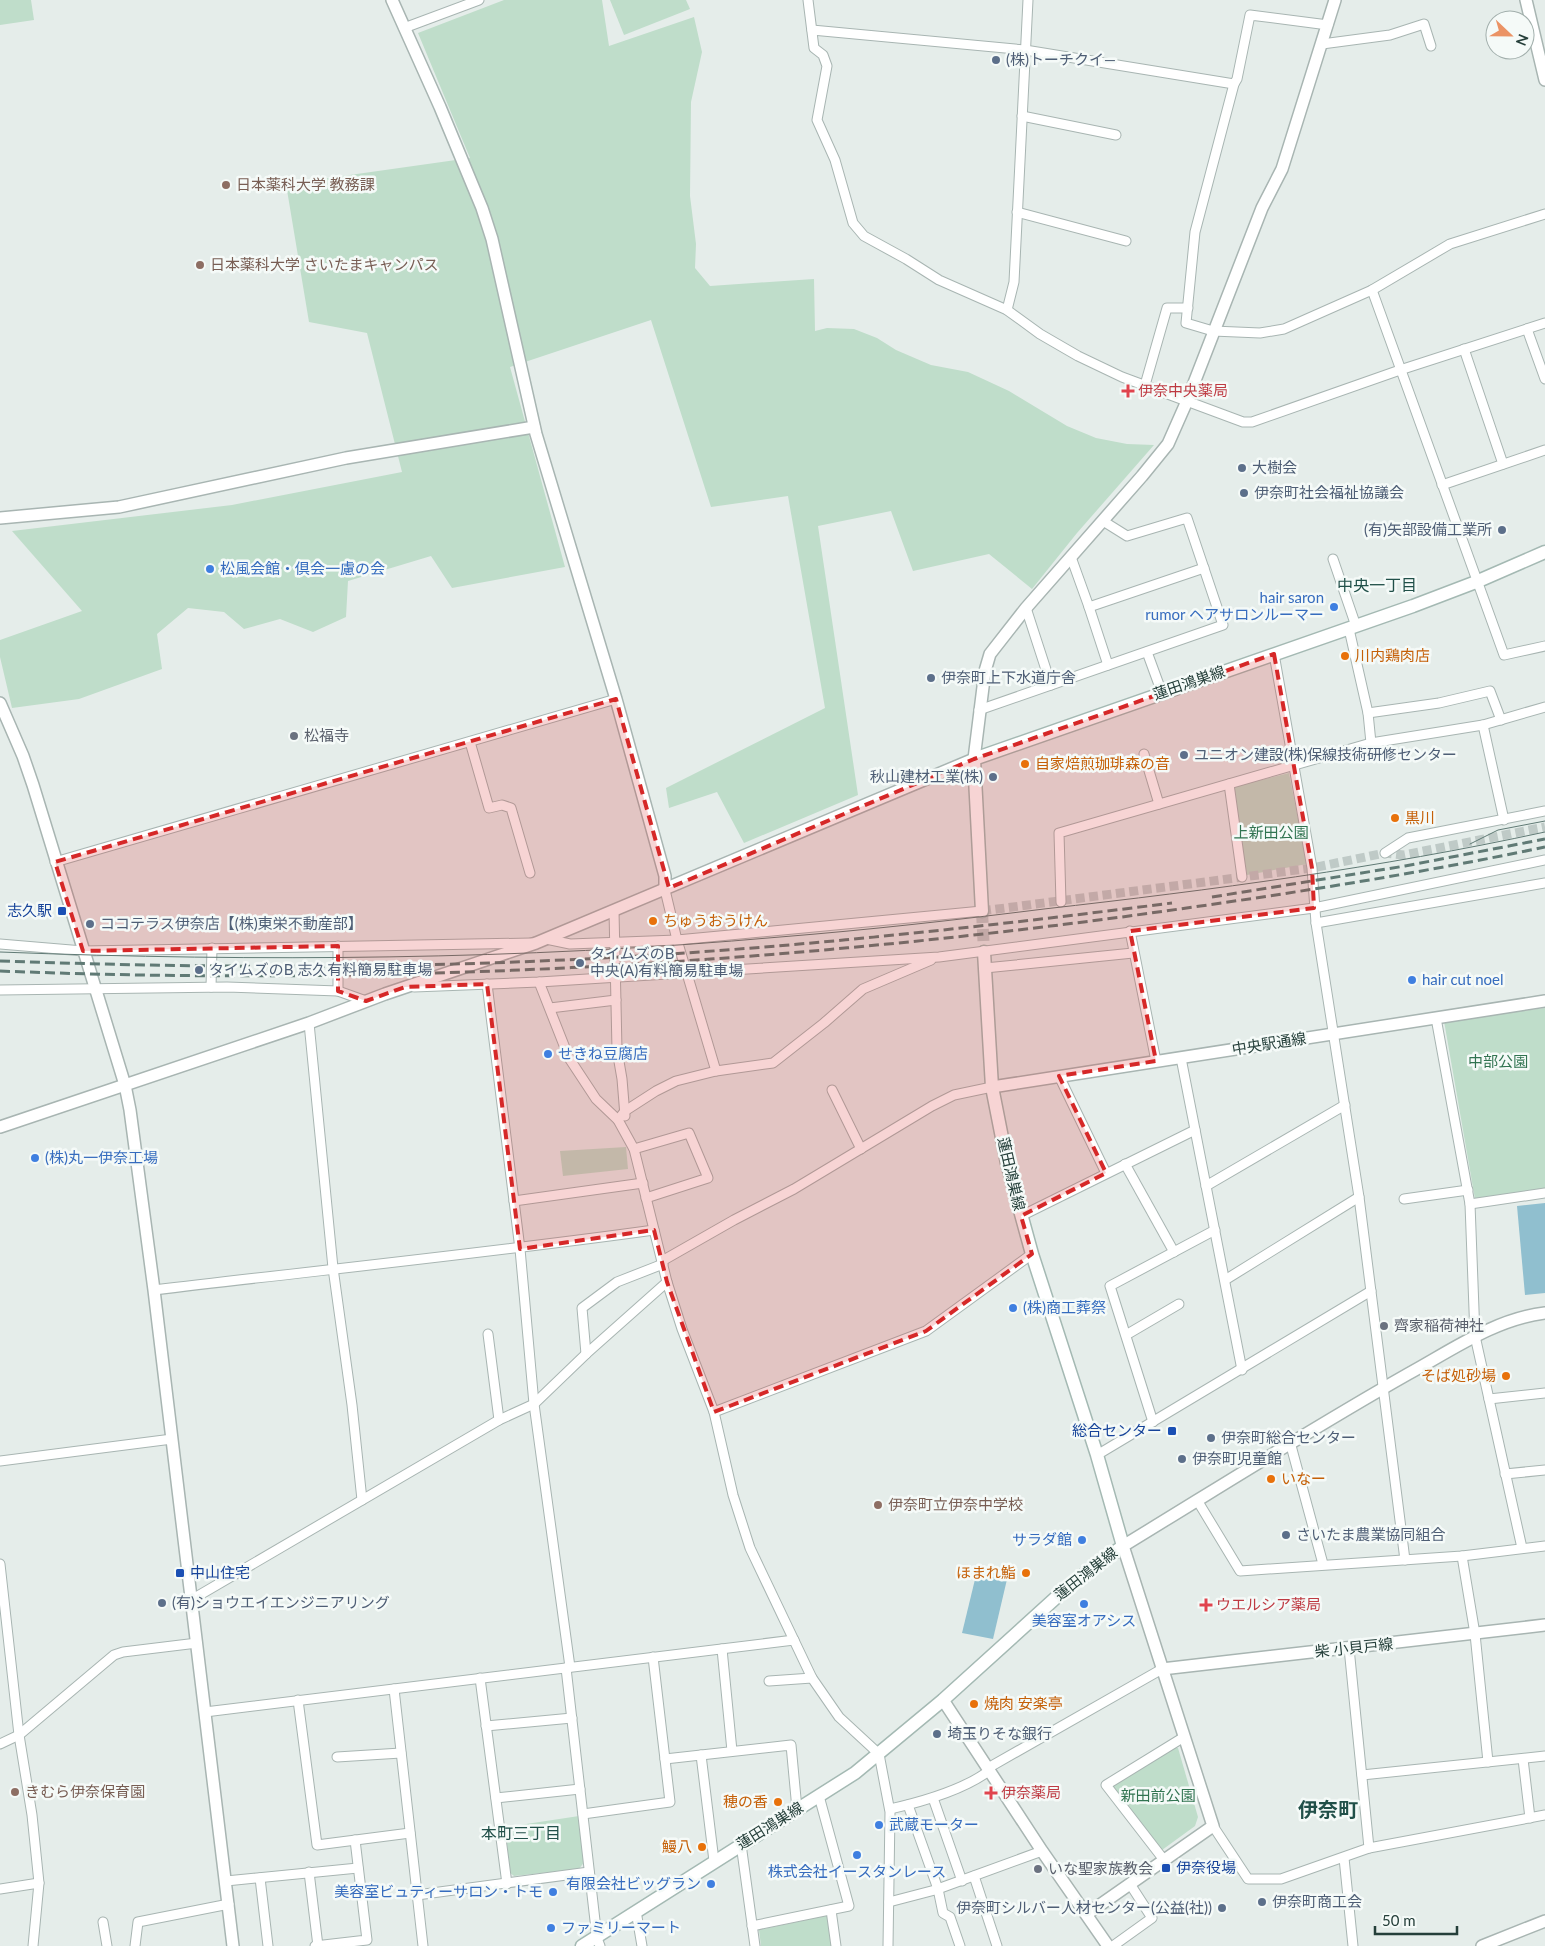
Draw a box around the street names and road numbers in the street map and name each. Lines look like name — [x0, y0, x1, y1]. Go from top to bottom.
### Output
street label: 蓮田鴻巣線 — [1150, 661, 1227, 703]
street label: 中央駅通線 — [1230, 1028, 1307, 1058]
street label: 蓮田鴻巣線 — [995, 1135, 1029, 1212]
street label: 蓮田鴻巣線 — [1050, 1543, 1120, 1603]
street label: 柴 小貝戸線 — [1314, 1634, 1394, 1660]
street label: 蓮田鴻巣線 — [733, 1798, 806, 1853]

